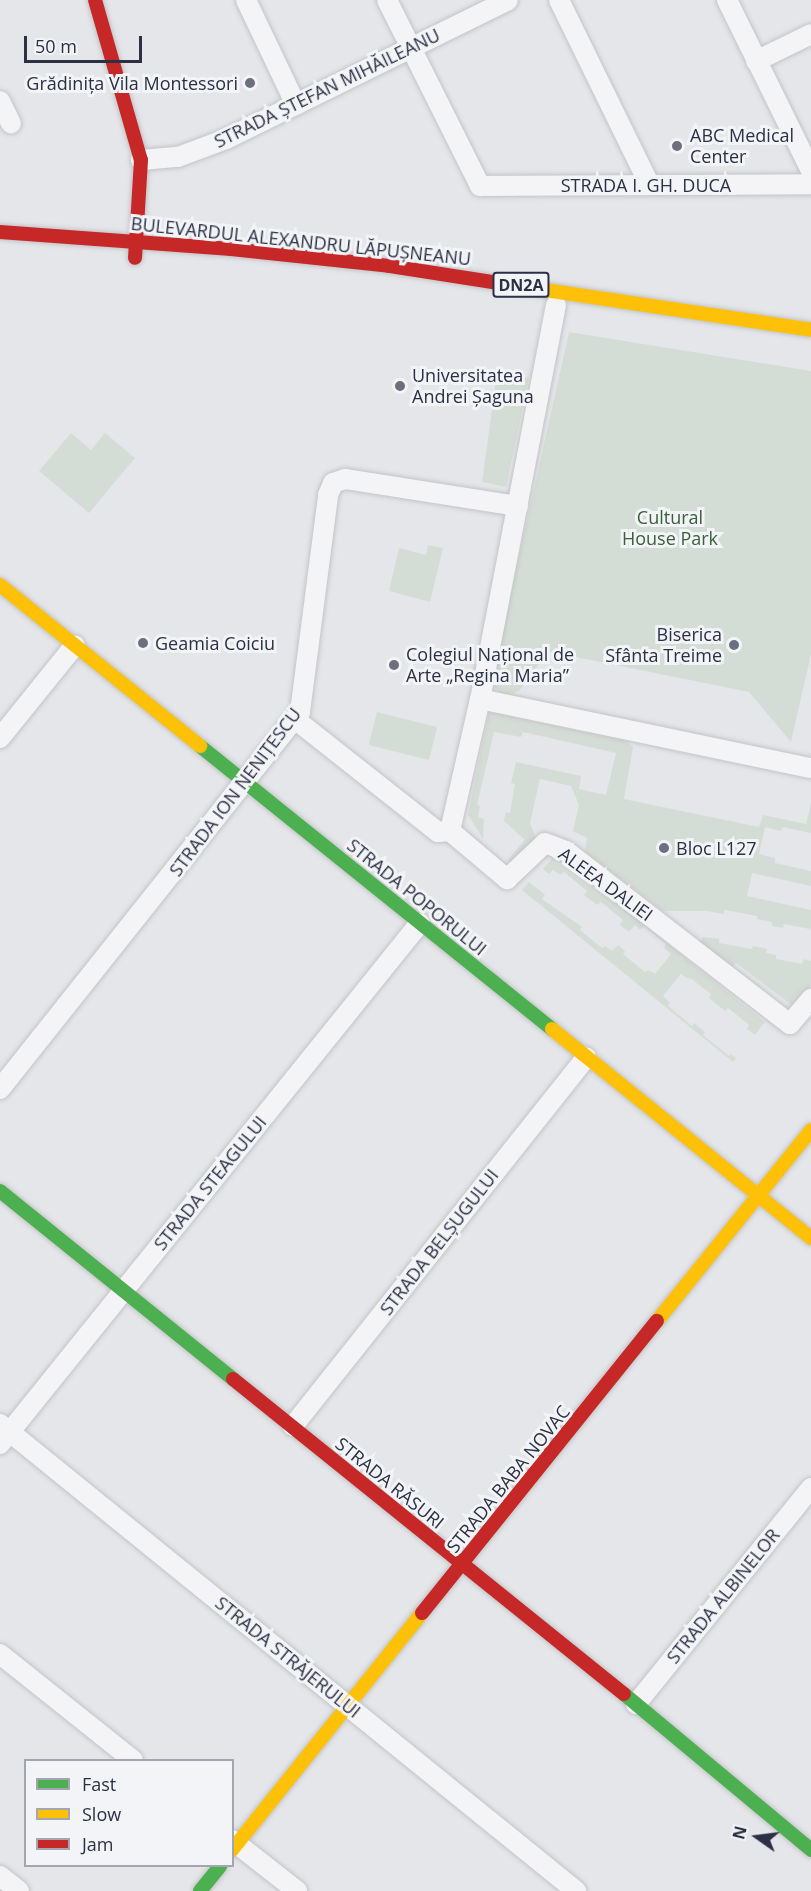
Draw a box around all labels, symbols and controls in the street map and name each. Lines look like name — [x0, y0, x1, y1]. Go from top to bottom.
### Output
scale bar — [27, 24, 146, 62]
street label: STRADA ȘTEFAN MIHĂILEANU — [211, 24, 443, 152]
text: 50 m — [35, 34, 77, 58]
place label: Grădinița Vila Montessori — [26, 72, 238, 94]
marker: Grădinița Vila Montessori — [243, 76, 257, 90]
place label: ABC Medical Center — [690, 125, 794, 168]
marker: ABC Medical Center — [668, 137, 686, 155]
street label: STRADA I. GH. DUCA — [561, 174, 731, 196]
street label: BULEVARDUL ALEXANDRU LĂPUȘNEANU — [130, 212, 472, 270]
road number: DN2A — [491, 272, 551, 298]
place label: Universitatea Andrei Șaguna — [412, 365, 534, 407]
marker: Universitatea Andrei Șaguna — [393, 379, 407, 393]
park label: Cultural House Park — [622, 507, 718, 550]
place label: Biserica Sfânta Treime — [605, 624, 722, 666]
place label: Geamia Coiciu — [155, 632, 275, 654]
marker: Geamia Coiciu — [136, 636, 150, 650]
marker: Biserica Sfânta Treime — [727, 638, 741, 652]
place label: Colegiul Național de Arte „Regina Maria” — [406, 644, 574, 686]
marker: Colegiul Național de Arte „Regina Maria” — [387, 658, 401, 672]
street label: STRADA ION NENIȚESCU — [165, 704, 305, 880]
street label: STRADA POPORULUI — [343, 834, 491, 960]
place label: Bloc L127 — [676, 837, 757, 859]
marker: Bloc L127 — [657, 841, 671, 855]
street label: ALEEA DALIEI — [555, 843, 657, 925]
street label: STRADA STEAGULUI — [149, 1112, 271, 1254]
street label: STRADA BELȘUGULUI — [375, 1165, 503, 1319]
street label: STRADA BABA NOVAC — [442, 1401, 574, 1557]
street label: STRADA RĂSURI — [332, 1433, 448, 1533]
street label: STRADA ALBINELOR — [662, 1524, 784, 1668]
street label: STRADA STRĂJERULUI — [211, 1592, 365, 1722]
legend — [24, 1759, 234, 1867]
text: Fast — [82, 1772, 116, 1796]
text: Slow — [82, 1802, 121, 1826]
north arrow — [727, 1807, 787, 1867]
text: N — [727, 1824, 752, 1842]
text: Jam — [82, 1832, 114, 1856]

